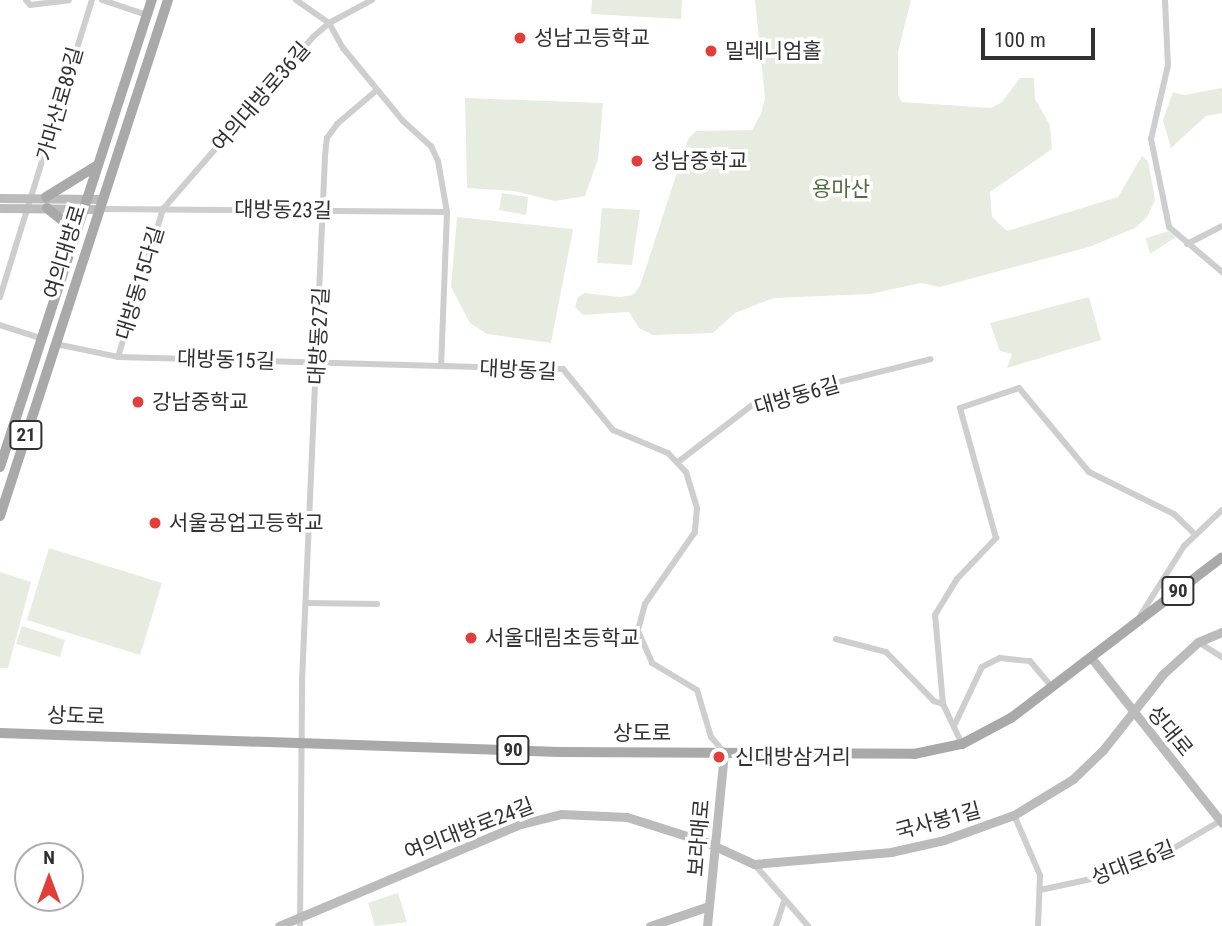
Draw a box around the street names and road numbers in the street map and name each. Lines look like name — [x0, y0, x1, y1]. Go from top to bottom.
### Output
street label: 여의대방로36길 — [207, 37, 315, 157]
street label: 가마산로89길 — [32, 44, 88, 164]
street label: 대방동23길 — [234, 197, 332, 223]
street label: 여의대방로 — [39, 202, 91, 302]
street label: 대방동15다길 — [111, 223, 169, 343]
street label: 대방동27길 — [304, 286, 334, 386]
street label: 대방동15길 — [177, 346, 275, 374]
street label: 대방동길 — [479, 355, 557, 385]
street label: 대방동6길 — [751, 372, 843, 420]
road number: 21 — [8, 420, 44, 450]
road number: 90 — [1160, 576, 1196, 606]
street label: 성대로 — [1142, 701, 1198, 761]
street label: 상도로 — [47, 702, 105, 730]
street label: 상도로 — [613, 720, 671, 746]
road number: 90 — [496, 734, 530, 765]
street label: 여의대방로24길 — [401, 793, 537, 865]
street label: 국사봉1길 — [892, 797, 984, 845]
street label: 보라매로 — [683, 798, 715, 878]
street label: 성대로6길 — [1088, 836, 1178, 890]

